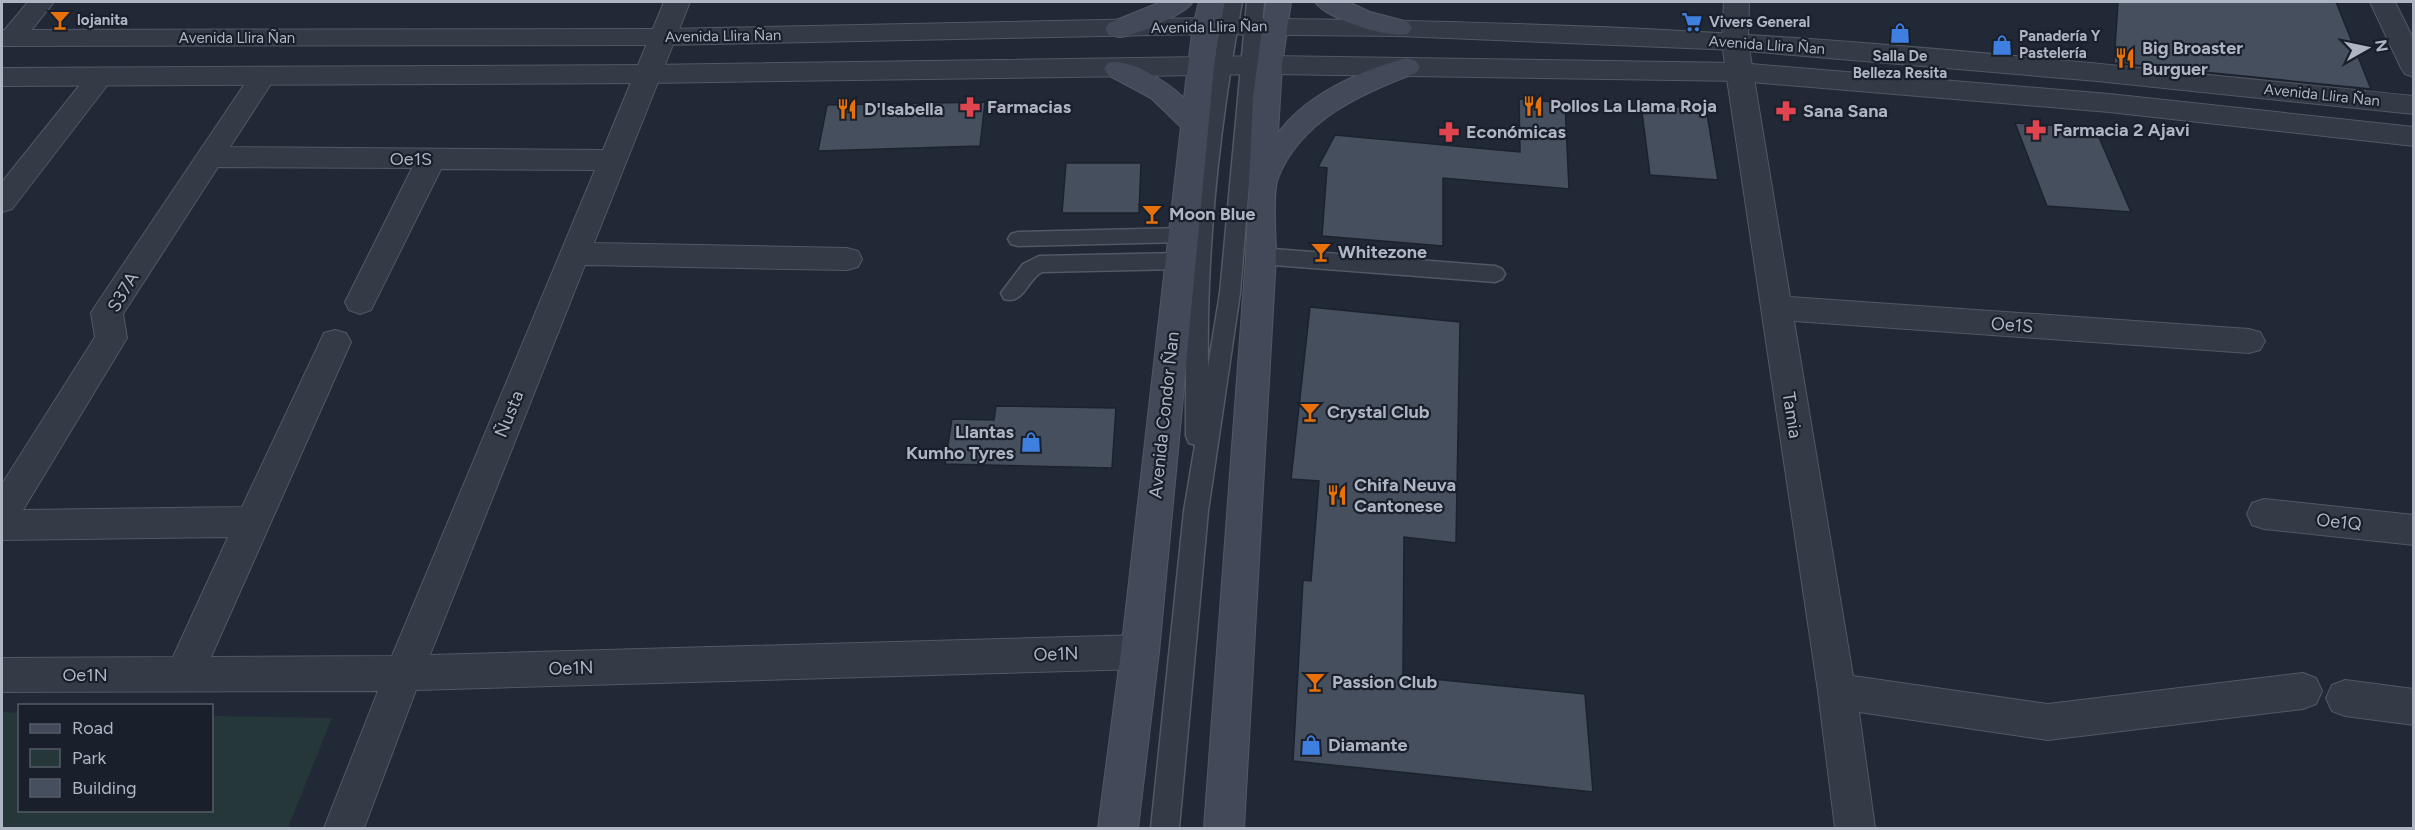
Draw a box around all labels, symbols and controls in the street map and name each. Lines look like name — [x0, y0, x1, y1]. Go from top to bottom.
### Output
bar icon: lojanita — [48, 8, 72, 32]
supermarket icon: Vivers General — [1680, 10, 1704, 34]
place label: lojanita — [77, 11, 128, 29]
place label: Vivers General — [1709, 13, 1810, 31]
street label: Avenida Llira Ñan — [1151, 17, 1267, 37]
north arrow — [2337, 18, 2397, 78]
shop icon: Salla De Belleza Resita — [1888, 21, 1912, 45]
street label: Avenida Llira Ñan — [665, 26, 781, 46]
place label: Panadería Y Pastelería — [2019, 27, 2101, 62]
street label: Avenida Llira Ñan — [179, 29, 295, 47]
street label: Avenida Llira Ñan — [1708, 32, 1826, 58]
shop icon: Panadería Y Pastelería — [1990, 33, 2014, 57]
place label: Big Broaster Burguer — [2142, 37, 2243, 80]
text: N — [2371, 38, 2392, 53]
restaurant icon: Big Broaster Burguer — [2113, 46, 2137, 70]
place label: Salla De Belleza Resita — [1853, 47, 1947, 82]
street label: Avenida Llira Ñan — [2263, 80, 2381, 110]
restaurant icon: Pollos La Llama Roja — [1521, 94, 1545, 118]
pharmacy icon: Farmacias — [958, 95, 982, 119]
place label: Pollos La Llama Roja — [1550, 95, 1717, 117]
place label: Farmacias — [987, 96, 1072, 118]
restaurant icon: D'Isabella — [835, 97, 859, 121]
place label: D'Isabella — [864, 98, 943, 120]
pharmacy icon: Sana Sana — [1774, 99, 1798, 123]
place label: Sana Sana — [1803, 100, 1888, 122]
pharmacy icon: Farmacia 2 Ajavi — [2024, 118, 2048, 142]
place label: Farmacia 2 Ajavi — [2053, 119, 2190, 141]
pharmacy icon: Económicas — [1437, 120, 1461, 144]
place label: Económicas — [1466, 121, 1566, 143]
street label: Oe1S — [390, 148, 432, 170]
bar icon: Moon Blue — [1140, 202, 1164, 226]
place label: Moon Blue — [1169, 203, 1256, 225]
bar icon: Whitezone — [1309, 240, 1333, 264]
place label: Whitezone — [1338, 241, 1427, 263]
street label: S37A — [103, 268, 143, 316]
street label: Oe1S — [1990, 313, 2034, 337]
street label: Avenida Condor Ñan — [1144, 331, 1184, 499]
street label: Ñusta — [490, 387, 528, 441]
street label: Tamia — [1777, 390, 1807, 440]
bar icon: Crystal Club — [1298, 400, 1322, 424]
place label: Crystal Club — [1327, 401, 1430, 423]
place label: Llantas Kumho Tyres — [906, 421, 1015, 464]
shop icon: Llantas Kumho Tyres — [1019, 430, 1043, 454]
place label: Chifa Neuva Cantonese — [1354, 474, 1456, 517]
restaurant icon: Chifa Neuva Cantonese — [1325, 483, 1349, 507]
street label: Oe1Q — [2315, 509, 2363, 535]
street label: Oe1N — [1033, 642, 1079, 666]
street label: Oe1N — [548, 656, 594, 680]
street label: Oe1N — [62, 664, 108, 686]
bar icon: Passion Club — [1303, 670, 1327, 694]
place label: Passion Club — [1332, 671, 1437, 693]
legend — [18, 704, 213, 812]
text: Road — [72, 717, 113, 739]
shop icon: Diamante — [1299, 733, 1323, 757]
place label: Diamante — [1328, 734, 1407, 756]
text: Park — [72, 747, 107, 769]
text: Building — [72, 777, 137, 799]

